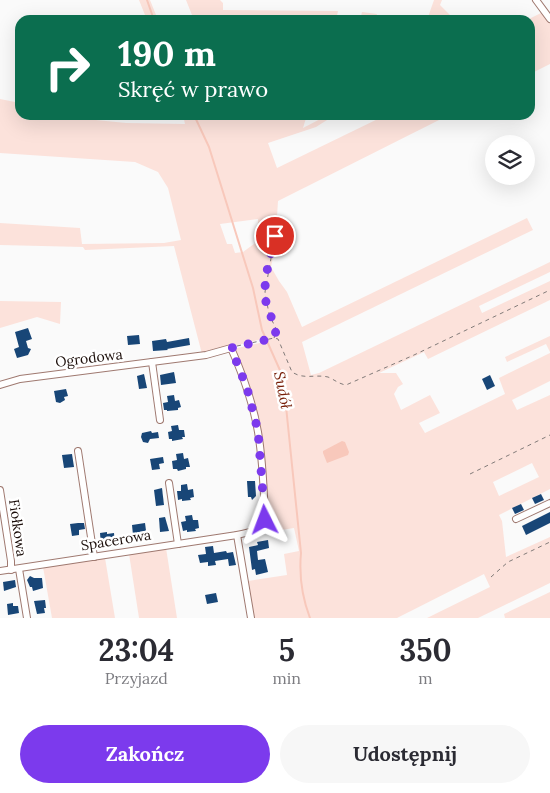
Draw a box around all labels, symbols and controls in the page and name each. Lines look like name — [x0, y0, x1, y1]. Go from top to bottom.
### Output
text: 190 m — [118, 31, 216, 76]
icon: right — [35, 35, 100, 100]
text: Skręć w prawo — [118, 75, 268, 103]
map controls — [485, 135, 535, 185]
button: layers — [485, 135, 535, 185]
pin — [254, 215, 296, 257]
icon: arrive — [261, 222, 289, 250]
street label: Ogrodowa — [54, 345, 124, 371]
water label: Sudół — [270, 370, 296, 411]
position arrow — [238, 493, 290, 545]
street label: Fiołkowa — [5, 498, 31, 558]
street label: Spacerowa — [80, 526, 152, 554]
text: 23:04 — [98, 631, 174, 669]
text: 5 — [279, 631, 295, 669]
text: 350 — [399, 631, 452, 669]
text: Przyjazd — [105, 668, 168, 688]
text: min — [273, 668, 301, 688]
text: m — [418, 668, 433, 688]
button: Zakończ — [20, 725, 270, 783]
button: Udostępnij — [280, 725, 530, 783]

